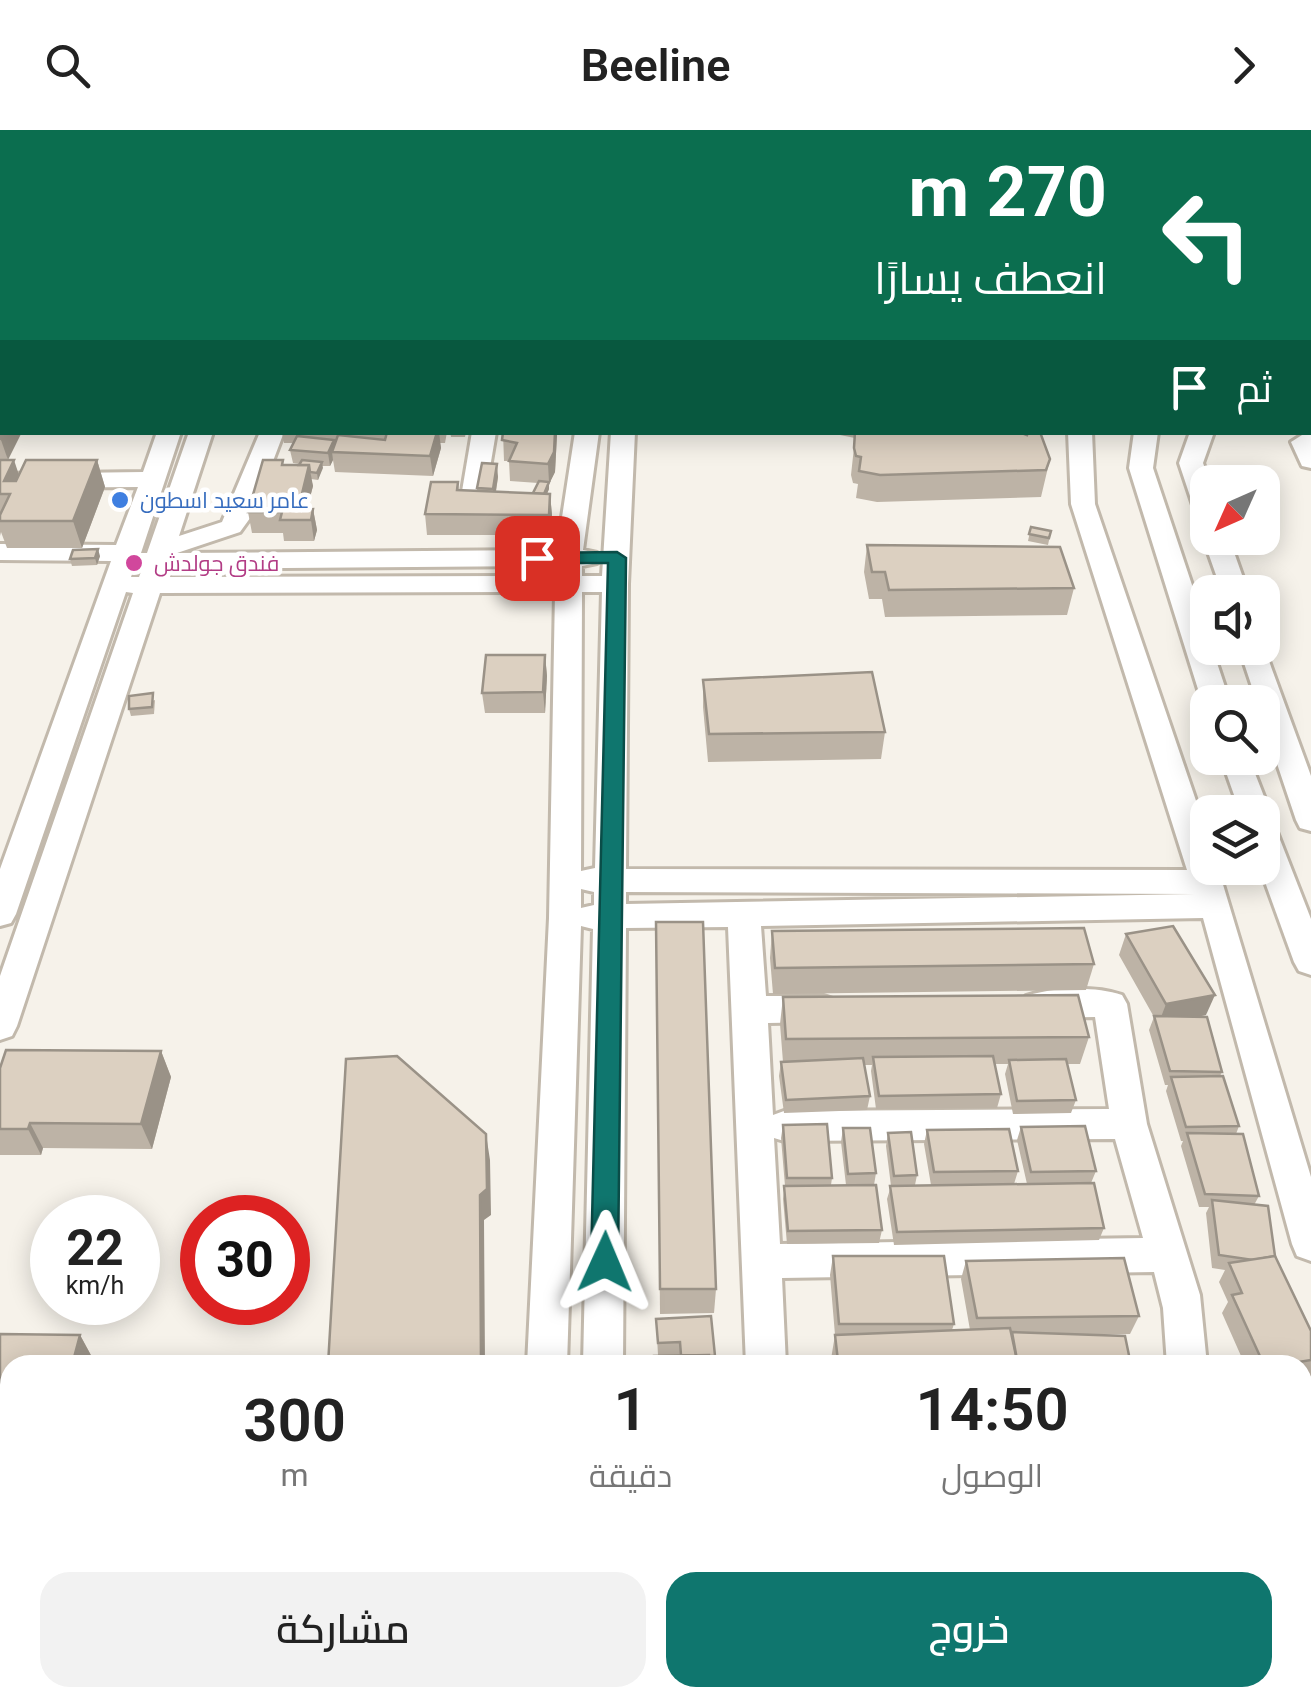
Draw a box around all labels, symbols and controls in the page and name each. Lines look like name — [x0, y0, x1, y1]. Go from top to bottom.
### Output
icon: search — [40, 38, 95, 93]
icon: forward — [1216, 38, 1271, 93]
text: Beeline — [581, 39, 730, 92]
text: 270 m — [908, 151, 1107, 233]
icon: left — [1142, 170, 1272, 300]
text: انعطف يسارًا — [874, 252, 1107, 305]
icon: arrive — [1162, 360, 1217, 415]
text: ثم — [1237, 367, 1272, 411]
north arrow — [1190, 465, 1280, 555]
map controls — [1190, 465, 1280, 885]
place label: عامر سعيد اسطون — [140, 488, 310, 513]
marker: عامر سعيد اسطون — [109, 489, 131, 511]
pin — [495, 516, 580, 601]
icon: arrive — [510, 531, 565, 586]
place label: فندق جولدش — [154, 551, 279, 577]
marker: فندق جولدش — [123, 552, 145, 574]
button: sound — [1190, 575, 1280, 665]
button: search — [1190, 685, 1280, 775]
button: layers — [1190, 795, 1280, 885]
speed limit sign: 30 — [180, 1195, 310, 1325]
position arrow — [553, 1210, 657, 1314]
text: 22 — [66, 1219, 124, 1277]
text: km/h — [66, 1271, 124, 1300]
text: 1 — [614, 1374, 648, 1445]
text: 14:50 — [915, 1374, 1069, 1445]
text: 300 — [243, 1385, 346, 1456]
text: m — [281, 1456, 309, 1494]
text: دقيقة — [589, 1457, 672, 1495]
text: الوصول — [941, 1457, 1043, 1495]
button: مشاركة — [40, 1572, 646, 1687]
button: خروج — [666, 1572, 1272, 1687]

